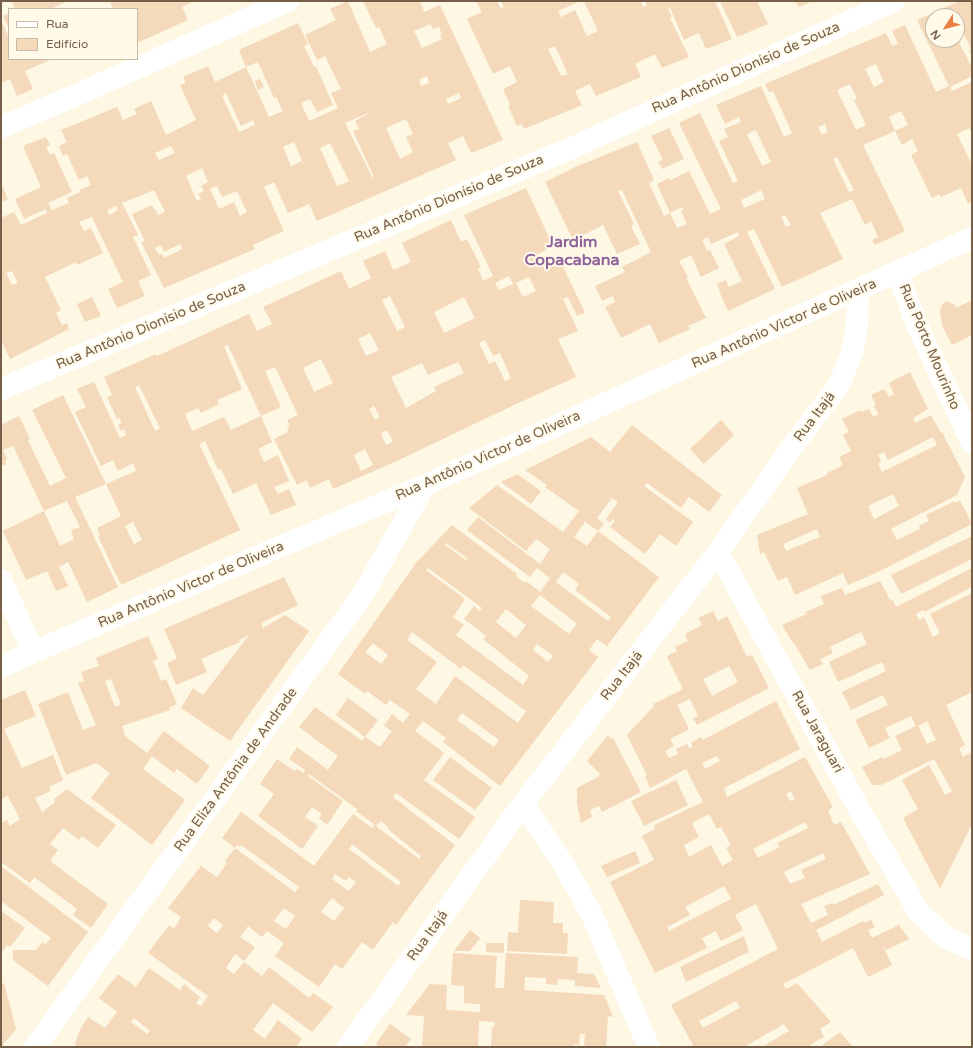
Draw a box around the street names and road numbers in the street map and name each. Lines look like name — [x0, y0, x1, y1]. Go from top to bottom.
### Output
street label: Rua Antônio Dionísio de Souza — [649, 19, 843, 117]
street label: Rua Antônio Dionísio de Souza — [352, 151, 546, 247]
street label: Rua Antônio Victor de Oliveira — [689, 276, 879, 372]
street label: Rua Antônio Dionísio de Souza — [54, 278, 248, 374]
street label: Rua Pôrto Mourinho — [895, 281, 963, 413]
street label: Rua Itajá — [791, 389, 839, 445]
street label: Rua Antônio Victor de Oliveira — [393, 408, 583, 504]
street label: Rua Antônio Victor de Oliveira — [95, 538, 287, 632]
street label: Rua Itajá — [597, 648, 647, 704]
street label: Rua Eliza Antônia de Andrade — [171, 685, 301, 855]
street label: Rua Jaraguari — [787, 688, 847, 776]
street label: Rua Itajá — [404, 907, 452, 965]

